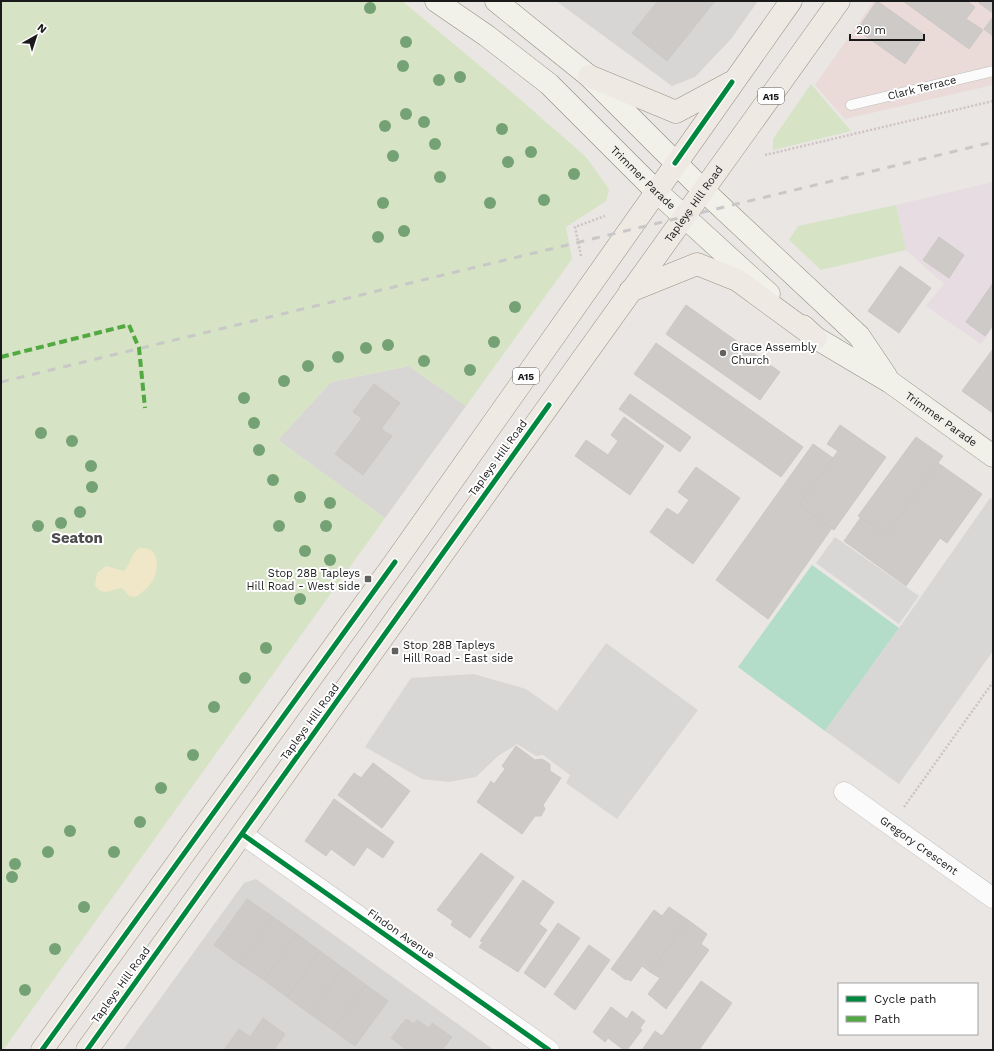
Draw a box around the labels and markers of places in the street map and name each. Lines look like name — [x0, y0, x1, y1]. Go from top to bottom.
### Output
place label: Grace Assembly Church — [731, 341, 817, 367]
marker: Grace Assembly Church — [718, 348, 728, 358]
place label: Stop 28B Tapleys Hill Road - West side — [247, 567, 360, 593]
marker: Stop 28B Tapleys Hill Road - West side — [363, 574, 373, 584]
place label: Stop 28B Tapleys Hill Road - East side — [403, 639, 513, 665]
marker: Stop 28B Tapleys Hill Road - East side — [390, 646, 400, 656]

